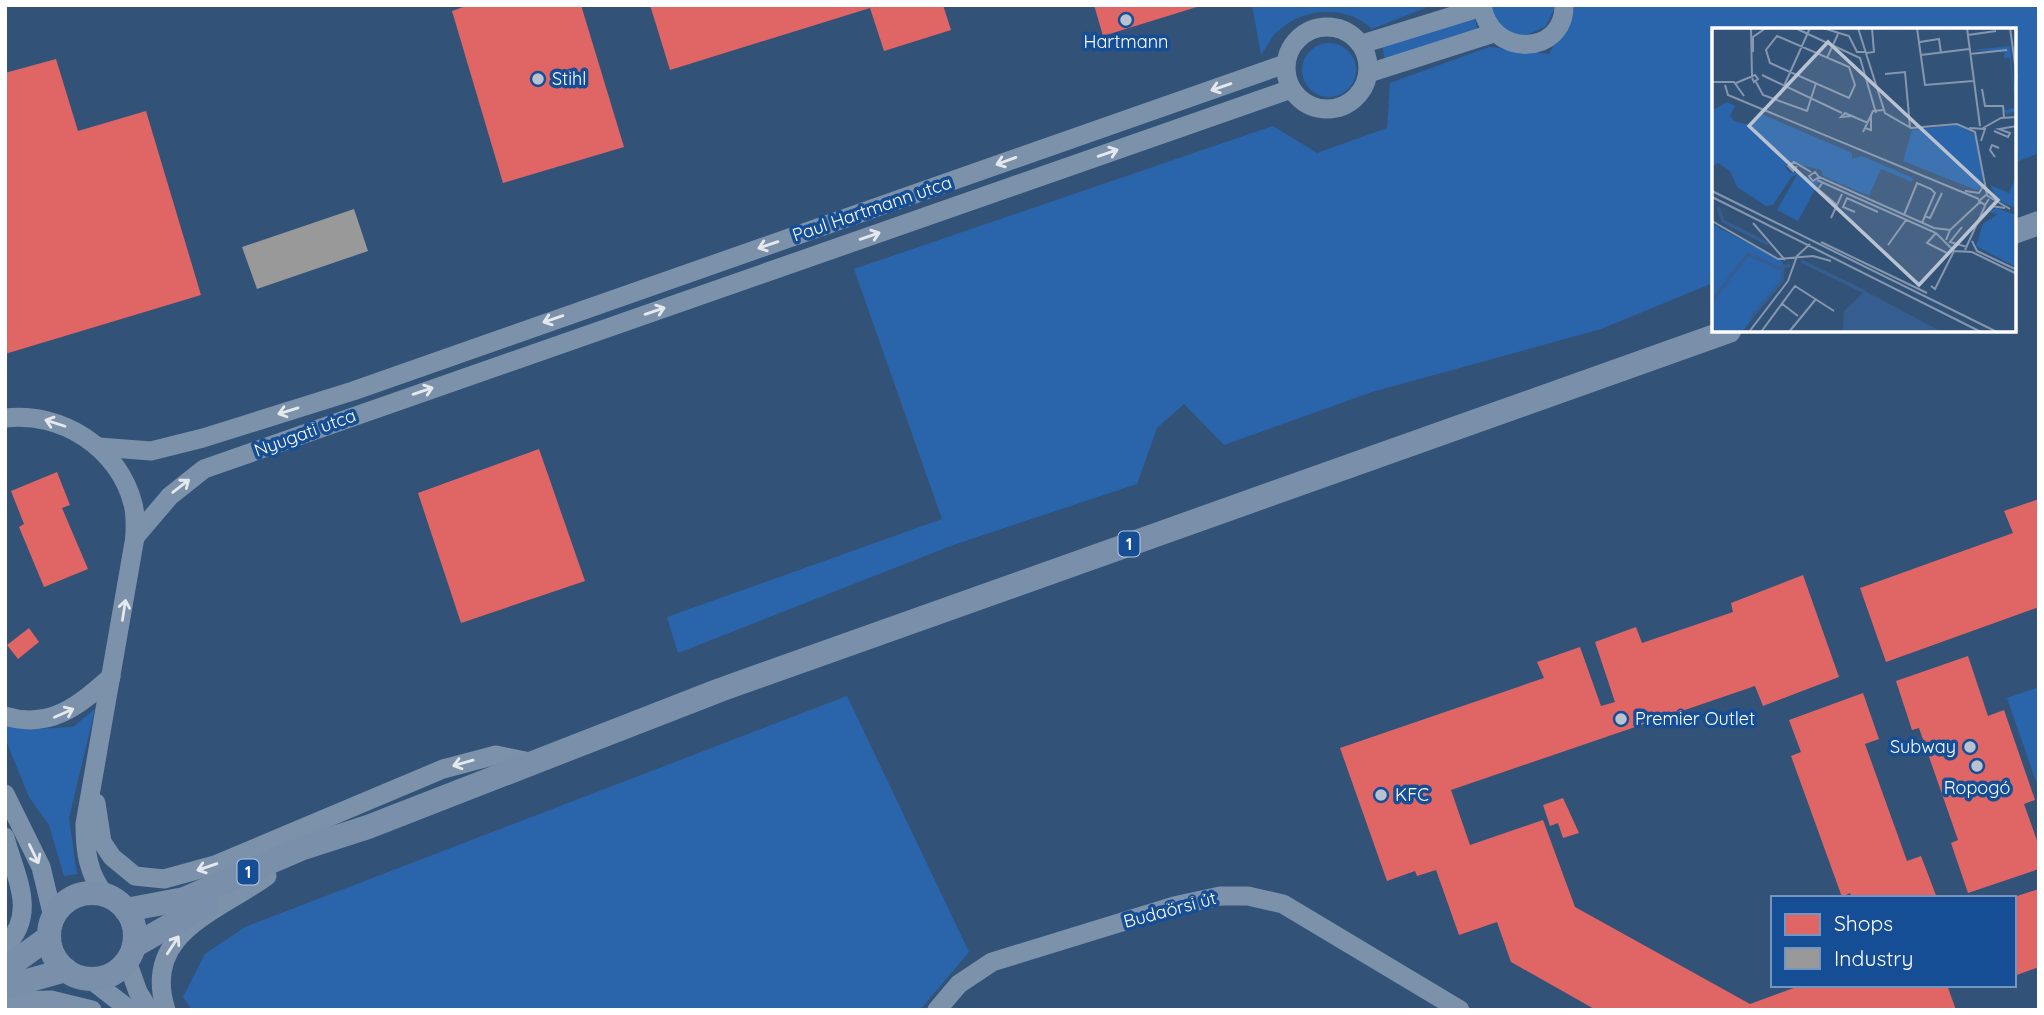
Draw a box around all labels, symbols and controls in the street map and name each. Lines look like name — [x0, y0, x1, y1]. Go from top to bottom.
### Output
marker: Hartmann — [1118, 12, 1134, 28]
inset map — [1712, 28, 2016, 332]
place label: Hartmann — [1083, 30, 1169, 53]
place label: Stihl — [552, 67, 586, 90]
marker: Stihl — [530, 71, 546, 87]
one-way arrow — [1210, 81, 1232, 94]
one-way arrow — [1096, 146, 1118, 158]
one-way arrow — [996, 156, 1018, 169]
street label: Paul Hartmann utca — [789, 170, 955, 247]
one-way arrow — [858, 229, 880, 241]
one-way arrow — [758, 240, 780, 252]
one-way arrow — [643, 304, 665, 316]
one-way arrow — [543, 314, 565, 326]
one-way arrow — [411, 384, 433, 396]
street label: Nyugati utca — [251, 403, 359, 462]
one-way arrow — [277, 406, 299, 419]
one-way arrow — [44, 416, 66, 429]
one-way arrow — [172, 479, 190, 494]
road number: 1 — [1118, 531, 1140, 556]
one-way arrow — [118, 599, 131, 622]
one-way arrow — [52, 706, 74, 719]
place label: Premier Outlet — [1635, 707, 1755, 730]
marker: Premier Outlet — [1613, 711, 1629, 727]
place label: Subway — [1890, 735, 1956, 758]
marker: Subway — [1962, 739, 1978, 755]
one-way arrow — [452, 757, 475, 770]
marker: Ropogó — [1969, 758, 1985, 774]
place label: Ropogó — [1944, 776, 2010, 799]
place label: KFC — [1395, 783, 1429, 806]
marker: KFC — [1373, 787, 1389, 803]
one-way arrow — [28, 843, 42, 864]
road number: 1 — [238, 860, 258, 884]
one-way arrow — [197, 862, 219, 874]
street label: Budaörsi út — [1121, 886, 1219, 933]
legend — [1771, 896, 2016, 987]
text: Shops — [1834, 910, 1893, 936]
one-way arrow — [167, 936, 181, 956]
text: Industry — [1834, 945, 1913, 971]

